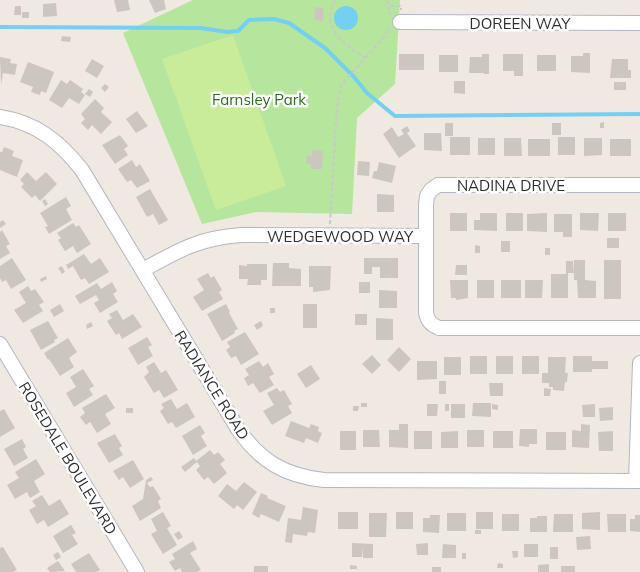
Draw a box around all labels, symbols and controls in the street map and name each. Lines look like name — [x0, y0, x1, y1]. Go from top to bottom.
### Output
street label: DOREEN WAY — [470, 14, 571, 33]
park label: Farnsley Park — [212, 90, 306, 109]
street label: NADINA DRIVE — [457, 176, 565, 195]
street label: WEDGEWOOD WAY — [267, 227, 414, 246]
street label: RADIANCE ROAD — [171, 327, 253, 443]
street label: ROSEDALE BOULEVARD — [15, 378, 121, 538]

